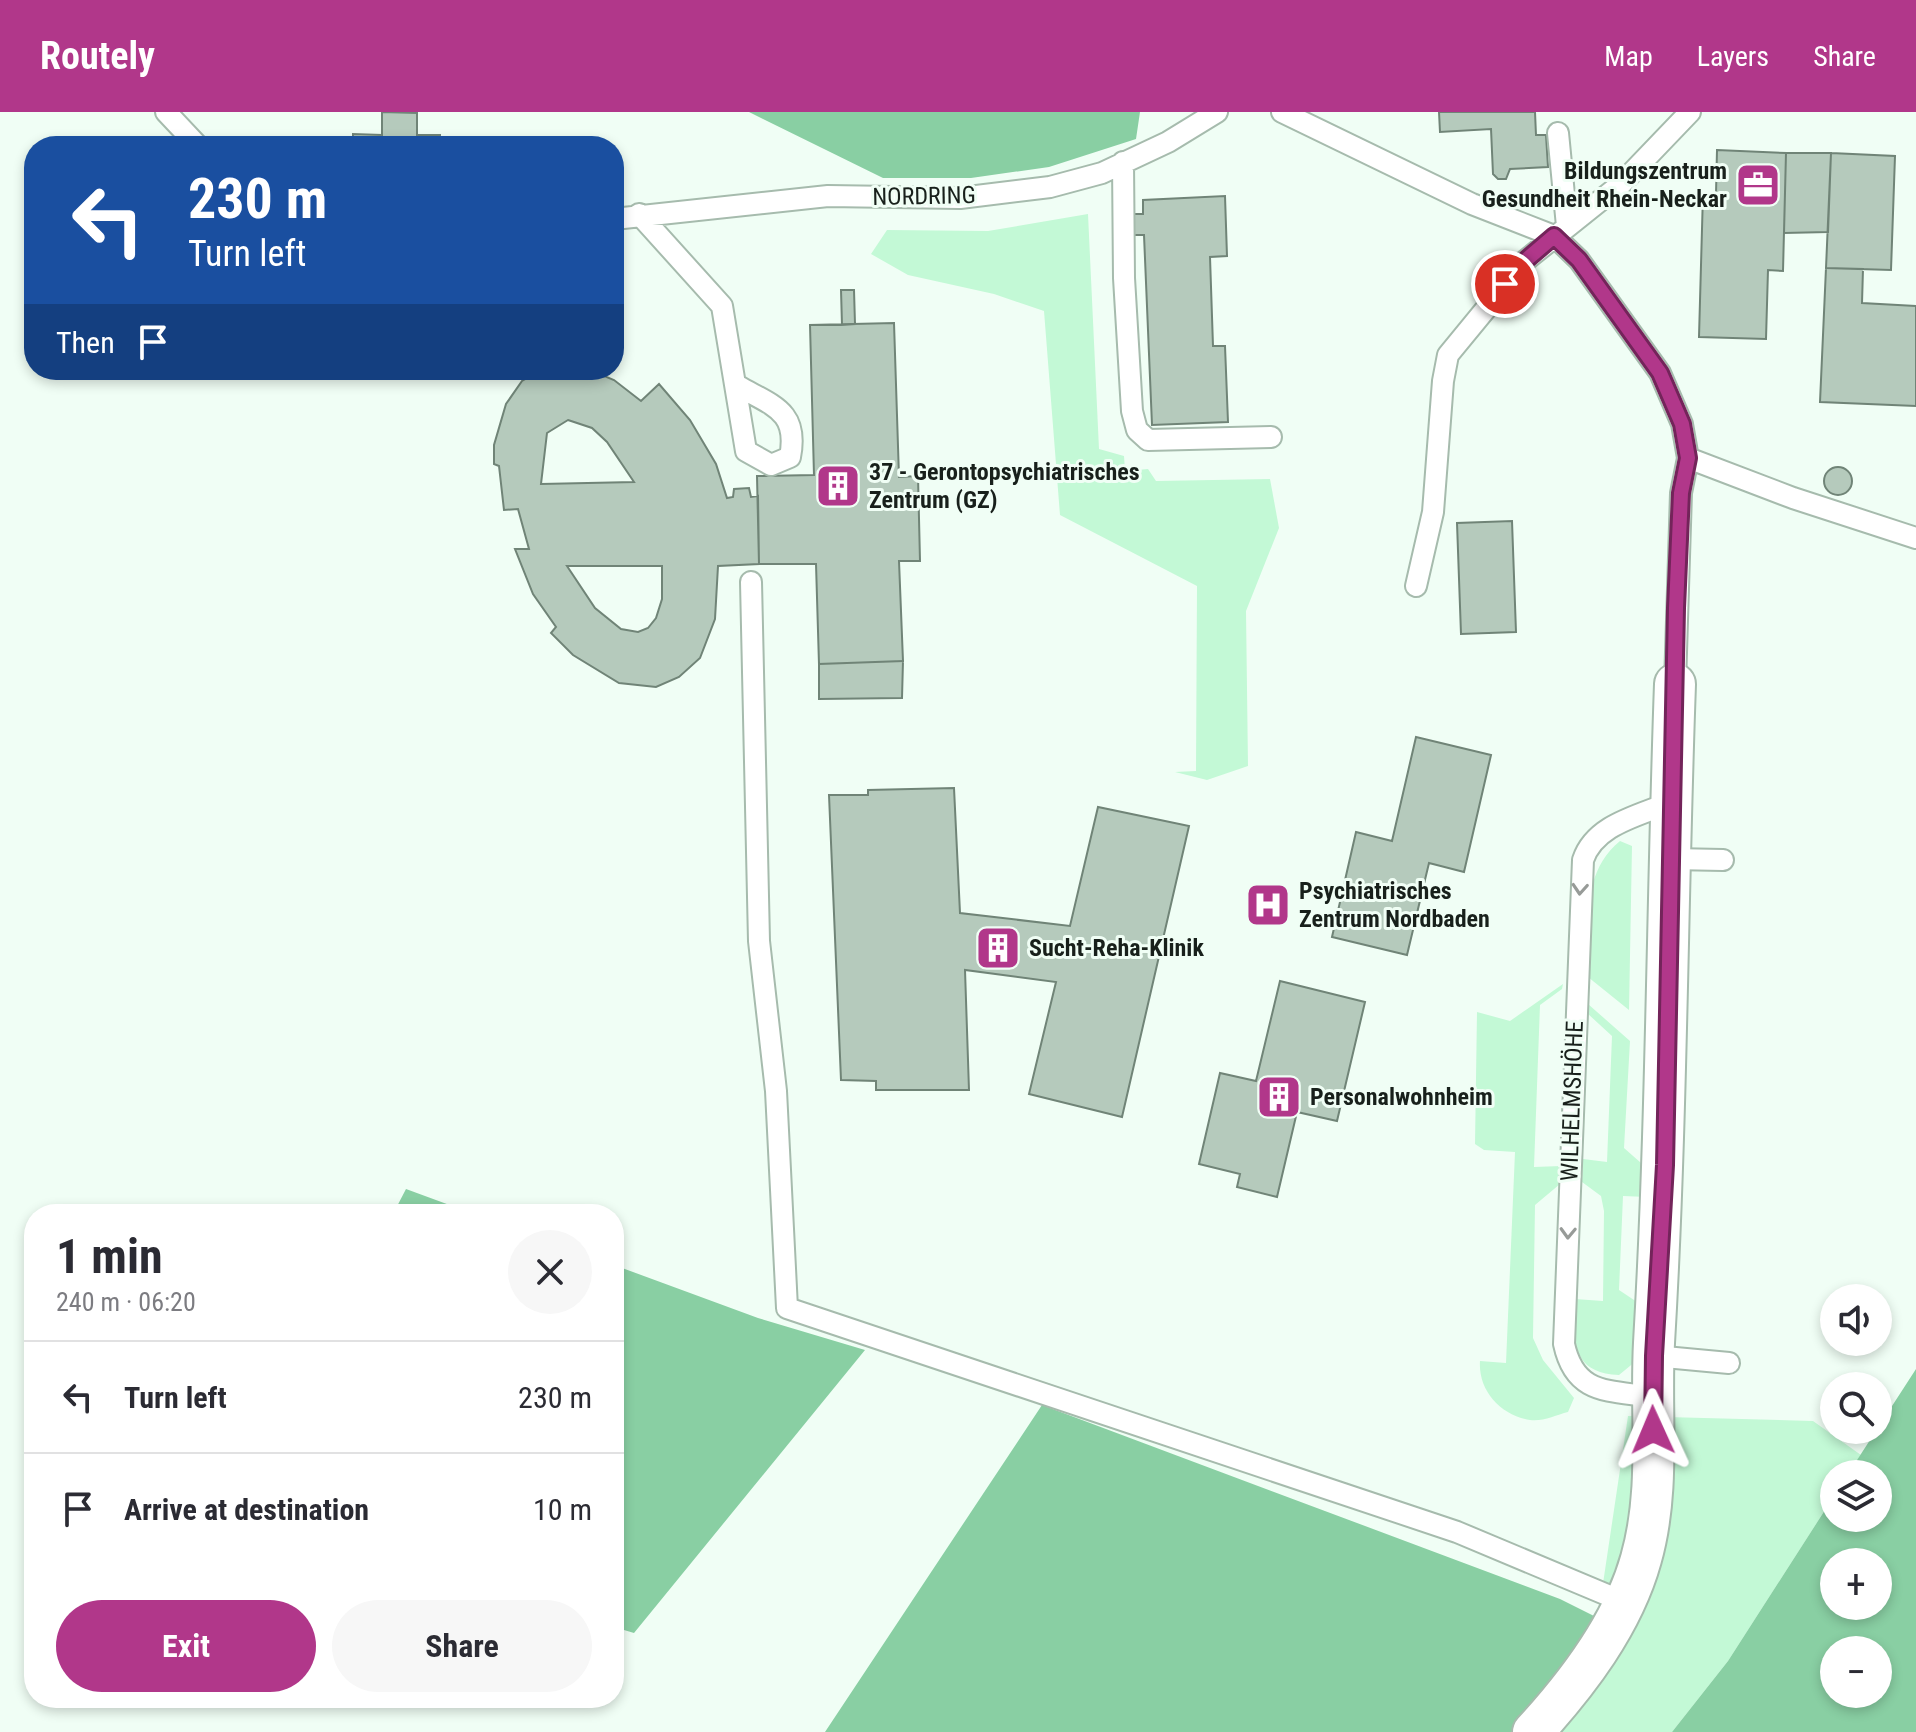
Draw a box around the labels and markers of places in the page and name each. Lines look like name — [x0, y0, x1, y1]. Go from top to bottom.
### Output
place label: Bildungszentrum Gesundheit Rhein-Neckar — [1482, 157, 1727, 213]
office icon: Bildungszentrum Gesundheit Rhein-Neckar — [1734, 161, 1782, 209]
pin — [1471, 250, 1539, 318]
place label: 37 - Gerontopsychiatrisches Zentrum (GZ) — [869, 458, 1140, 514]
building icon: 37 - Gerontopsychiatrisches Zentrum (GZ) — [814, 462, 862, 510]
place label: Psychiatrisches Zentrum Nordbaden — [1299, 877, 1490, 933]
hospital icon: Psychiatrisches Zentrum Nordbaden — [1244, 881, 1292, 929]
building icon: Sucht-Reha-Klinik — [974, 924, 1022, 972]
place label: Sucht-Reha-Klinik — [1029, 934, 1204, 962]
building icon: Personalwohnheim — [1255, 1073, 1303, 1121]
place label: Personalwohnheim — [1310, 1083, 1493, 1111]

